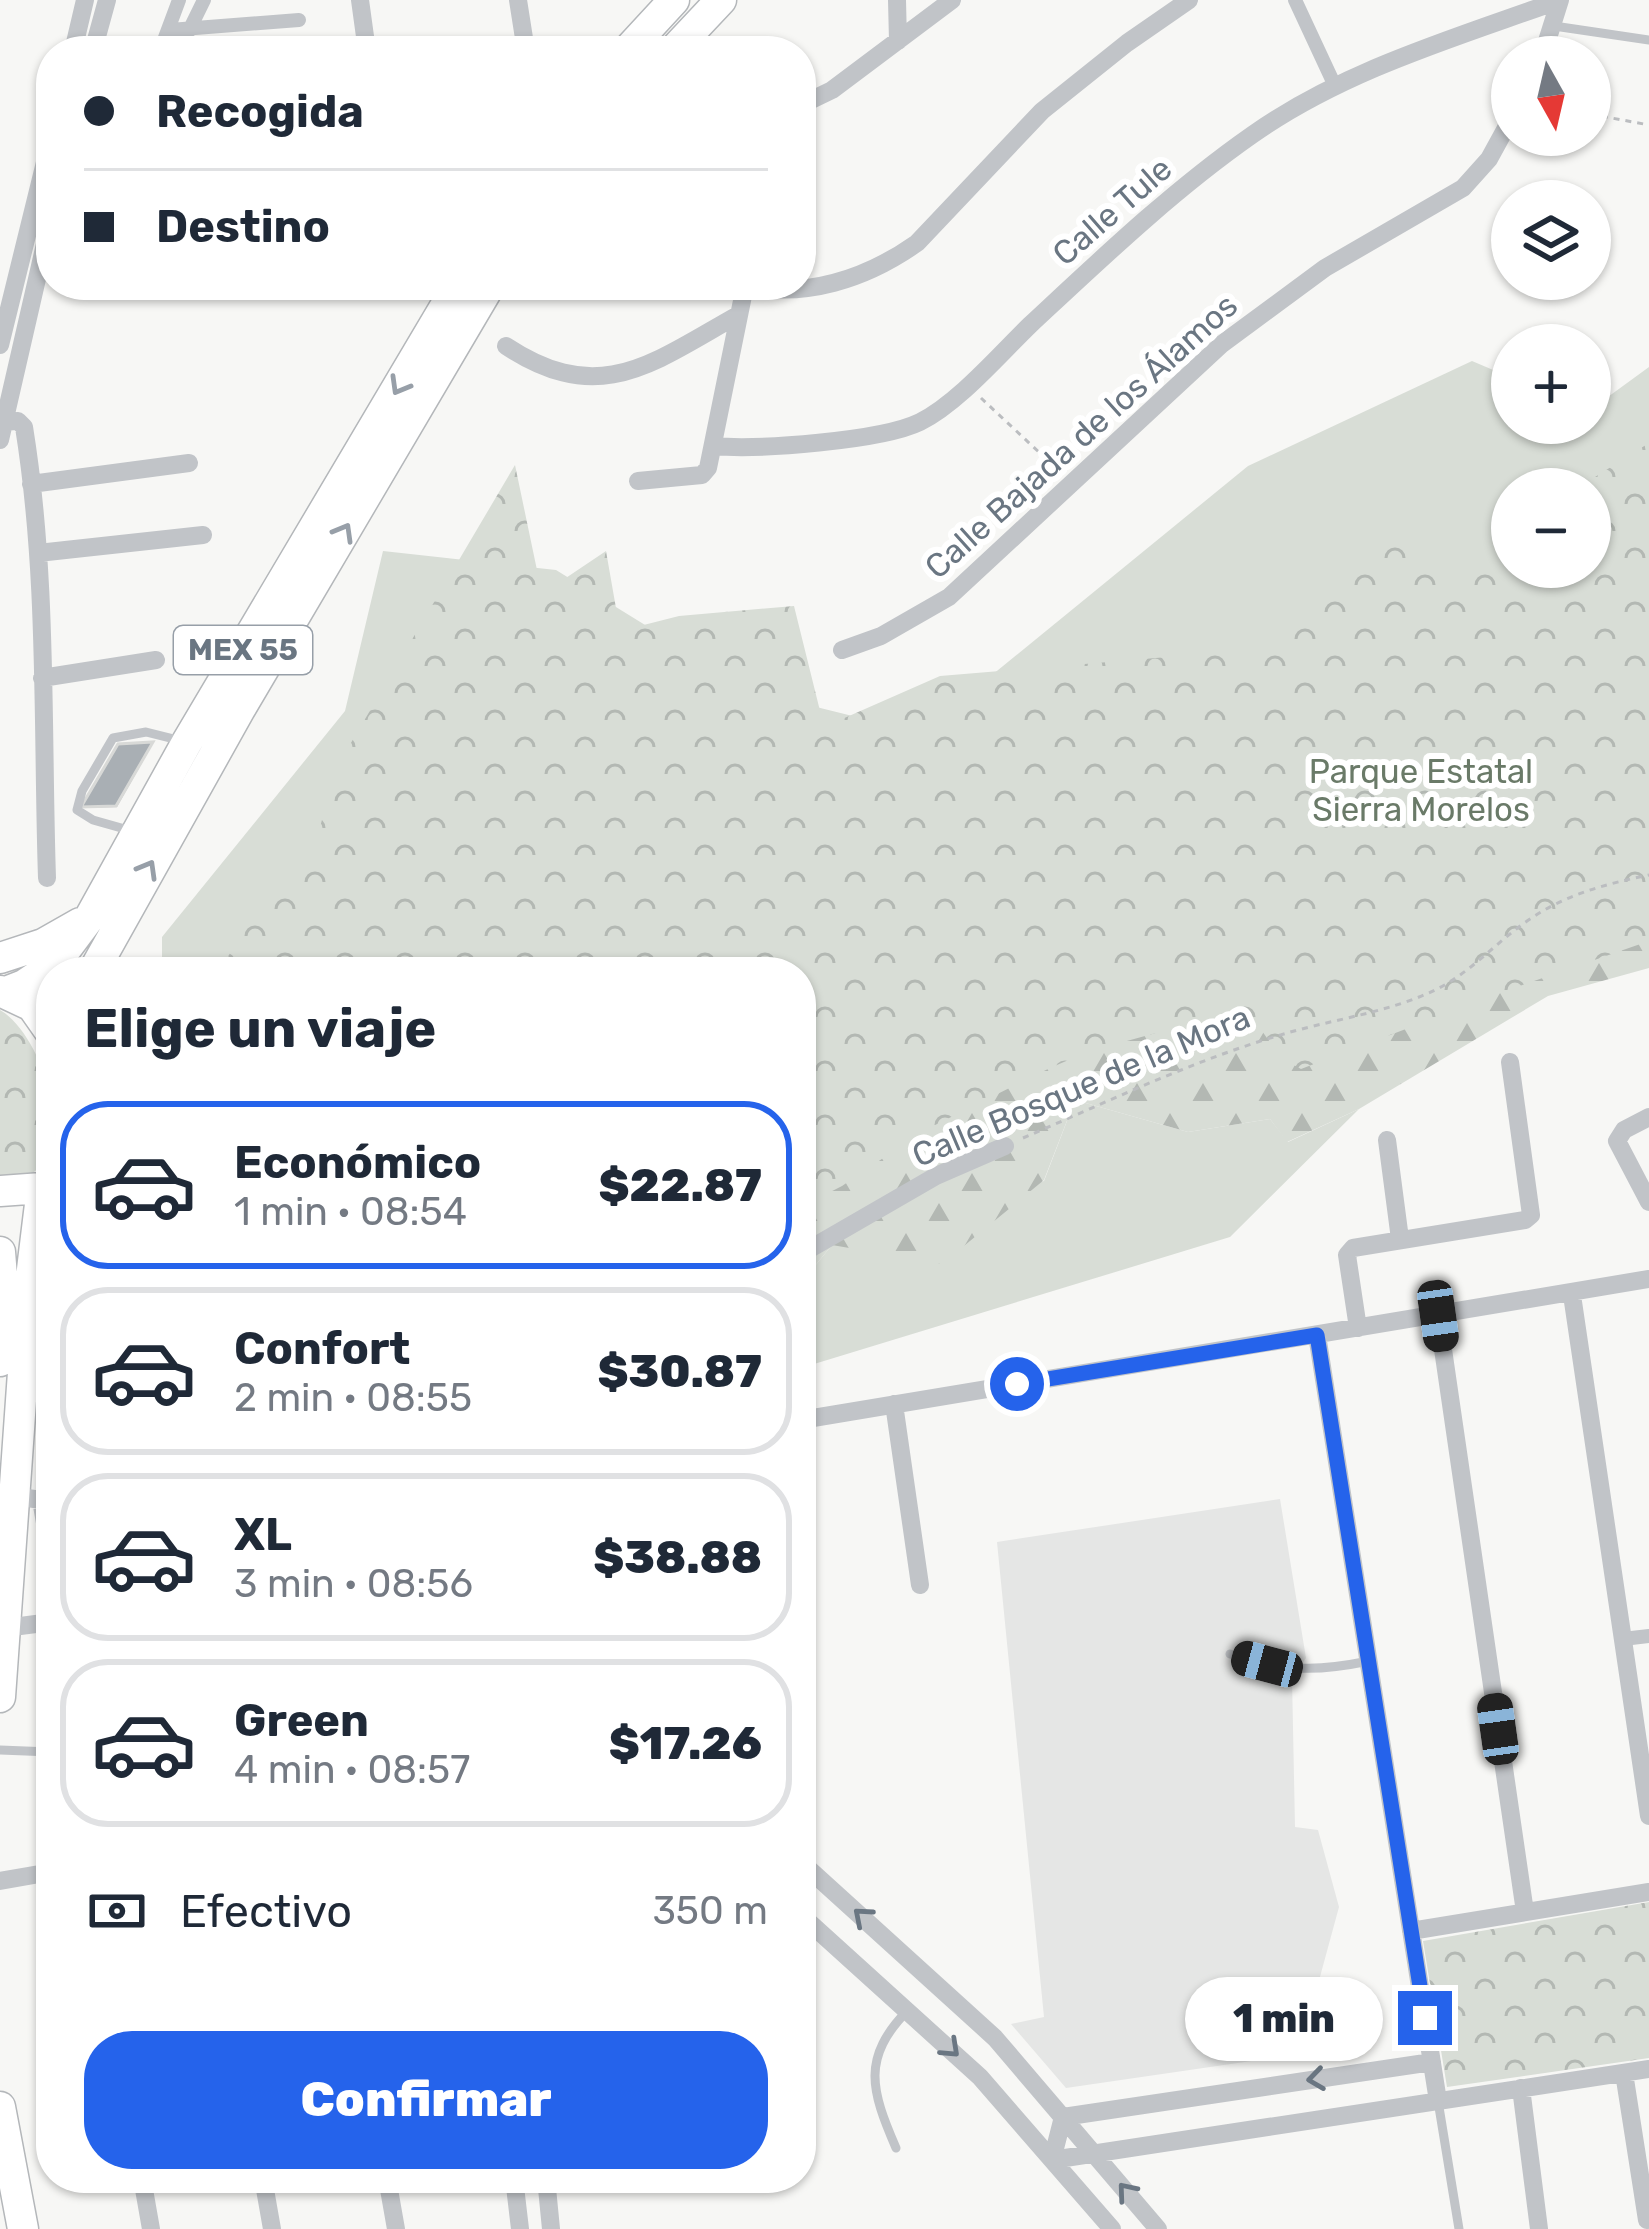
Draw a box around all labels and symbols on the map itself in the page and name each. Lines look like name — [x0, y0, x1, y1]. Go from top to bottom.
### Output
north arrow — [1491, 36, 1611, 156]
street label: Calle Tule — [1045, 149, 1179, 273]
street label: Calle Bajada de los Álamos — [917, 285, 1245, 587]
one-way arrow — [390, 373, 413, 394]
one-way arrow — [330, 523, 353, 545]
road number: MEX 55 — [174, 626, 312, 674]
park label: Parque Estatal Sierra Morelos — [1309, 752, 1533, 829]
one-way arrow — [134, 860, 157, 882]
street label: Calle Bosque de la Mora — [906, 997, 1256, 1175]
car — [1415, 1278, 1461, 1354]
route start — [990, 1357, 1044, 1411]
car — [1228, 1637, 1306, 1691]
car — [1475, 1691, 1521, 1767]
one-way arrow — [854, 1909, 875, 1930]
callout: 1 min — [1185, 1976, 1383, 2060]
route end — [1398, 1991, 1452, 2045]
one-way arrow — [937, 2035, 958, 2056]
one-way arrow — [1306, 2065, 1326, 2091]
one-way arrow — [1118, 2183, 1140, 2205]

